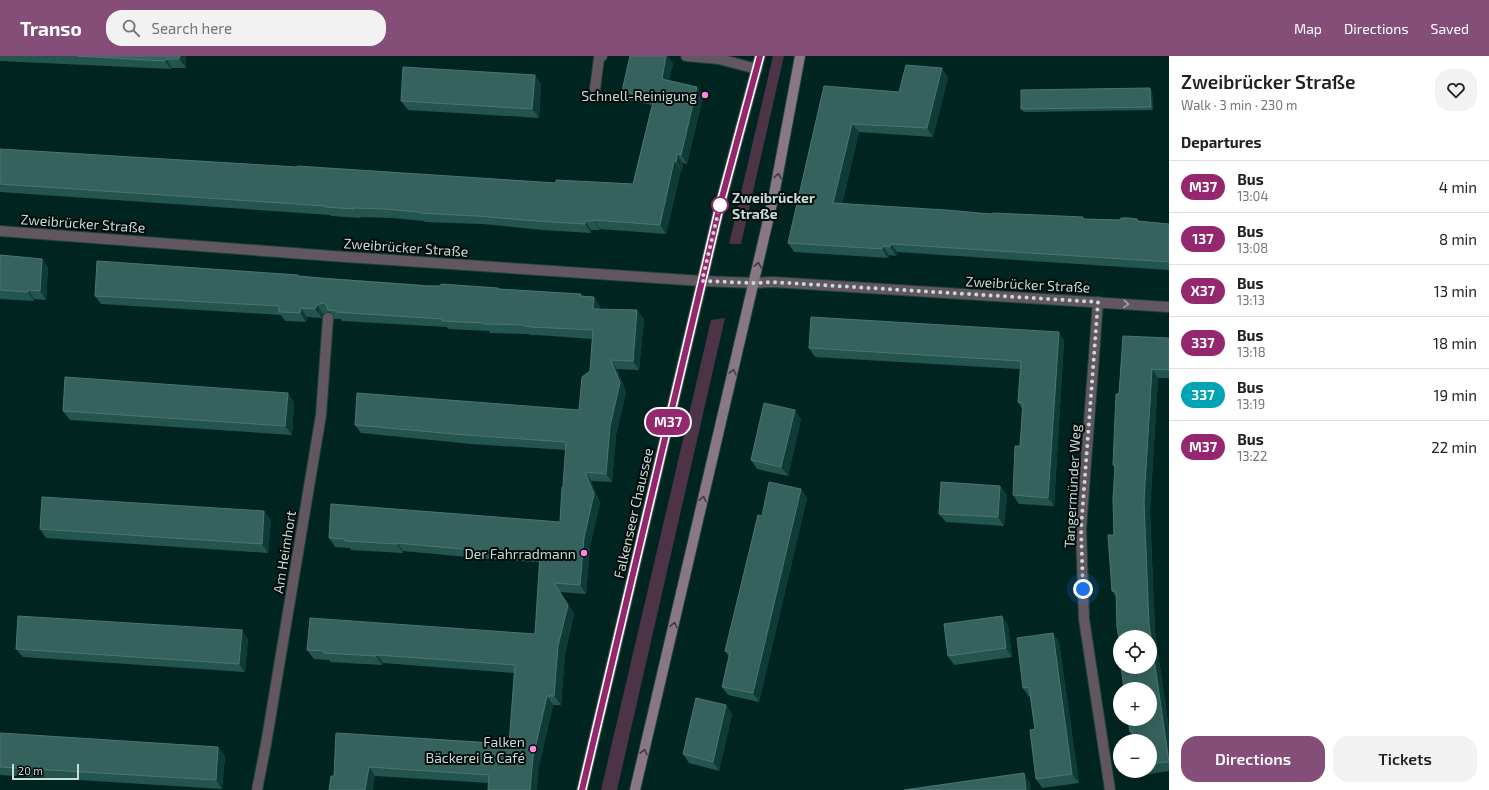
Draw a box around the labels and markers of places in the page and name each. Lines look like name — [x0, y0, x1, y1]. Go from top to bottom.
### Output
place label: Schnell-Reinigung — [581, 87, 697, 104]
marker: Schnell-Reinigung — [700, 90, 710, 100]
place label: Zweibrücker Straße — [732, 189, 815, 222]
marker: Zweibrücker Straße — [711, 196, 729, 214]
place label: Der Fahrradmann — [465, 545, 576, 562]
marker: Der Fahrradmann — [579, 548, 589, 558]
place label: Falken Bäckerei & Café — [425, 733, 525, 766]
marker: Falken Bäckerei & Café — [528, 744, 538, 754]

